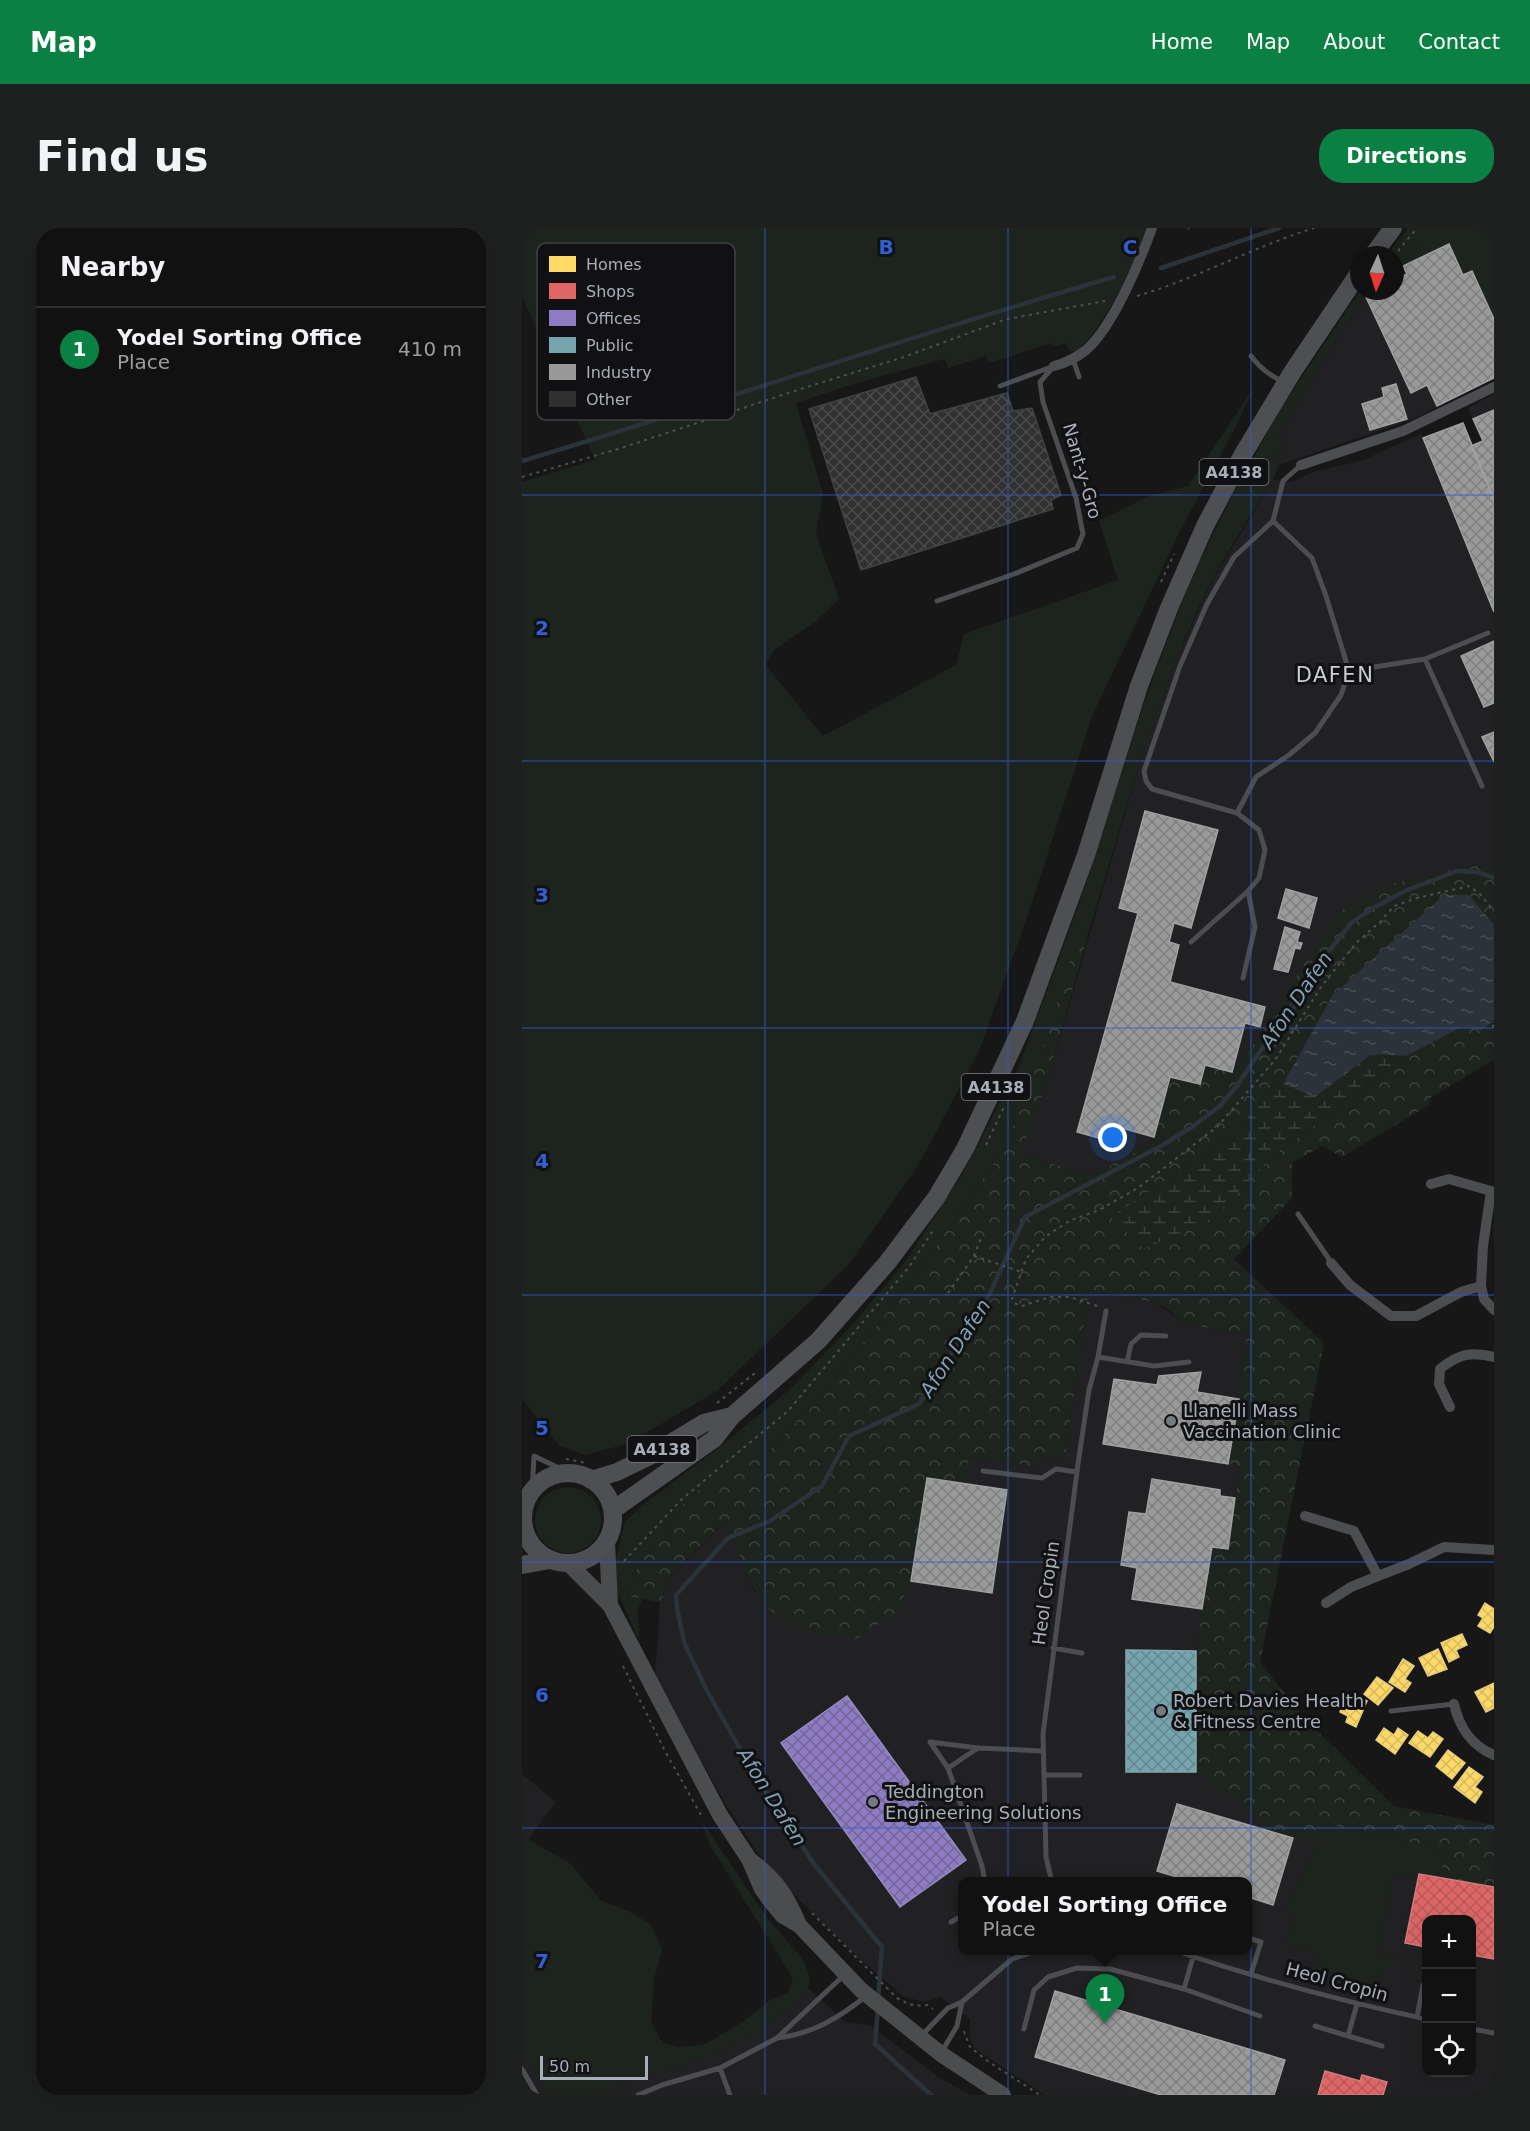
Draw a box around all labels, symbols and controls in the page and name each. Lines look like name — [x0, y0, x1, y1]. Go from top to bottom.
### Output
text: Map — [30, 26, 97, 59]
text: Home — [1151, 30, 1213, 54]
text: Map — [1246, 30, 1290, 54]
text: About — [1323, 30, 1385, 54]
text: Contact — [1418, 30, 1500, 54]
button: Directions — [1319, 129, 1494, 183]
text: Find us — [36, 132, 209, 181]
text: B — [878, 235, 894, 259]
text: C — [1123, 235, 1137, 259]
legend — [537, 243, 735, 420]
north arrow — [1350, 246, 1404, 300]
text: Nearby — [60, 252, 165, 282]
text: Homes — [586, 255, 642, 274]
text: Shops — [586, 282, 635, 301]
text: Offices — [586, 309, 641, 328]
text: Yodel Sorting Office — [117, 325, 362, 350]
text: Public — [586, 336, 633, 355]
text: 1 — [73, 337, 86, 361]
text: 410 m — [398, 337, 462, 361]
text: Place — [117, 350, 170, 374]
text: Industry — [586, 363, 652, 382]
text: Other — [586, 390, 632, 409]
street label: Nant-y-Gro — [1059, 421, 1106, 521]
road number: A4138 — [1200, 459, 1268, 485]
text: 2 — [535, 616, 549, 640]
district label: DAFEN — [1296, 663, 1374, 687]
text: 3 — [535, 883, 549, 907]
water label: Afon Dafen — [1254, 947, 1337, 1055]
road number: A4138 — [962, 1074, 1030, 1100]
your location — [1098, 1123, 1127, 1152]
text: 4 — [535, 1149, 549, 1173]
water label: Afon Dafen — [913, 1295, 995, 1403]
place label: Llanelli Mass Vaccination Clinic — [1183, 1400, 1341, 1442]
marker: Llanelli Mass Vaccination Clinic — [1164, 1414, 1178, 1428]
text: 5 — [535, 1416, 549, 1440]
road number: A4138 — [628, 1436, 696, 1462]
street label: Heol Cropin — [1028, 1540, 1063, 1646]
text: 6 — [535, 1683, 549, 1707]
place label: Robert Davies Health & Fitness Centre — [1173, 1690, 1364, 1732]
marker: Robert Davies Health & Fitness Centre — [1154, 1704, 1168, 1718]
water label: Afon Dafen — [731, 1742, 812, 1851]
place label: Teddington Engineering Solutions — [884, 1781, 1081, 1823]
marker: Teddington Engineering Solutions — [866, 1795, 880, 1809]
popup — [958, 1877, 1252, 1955]
text: Yodel Sorting Office — [982, 1892, 1228, 1917]
map controls — [1422, 1915, 1476, 2077]
button: + — [1422, 1915, 1476, 1969]
text: Place — [982, 1917, 1036, 1941]
text: 7 — [535, 1949, 549, 1973]
street label: Heol Cropin — [1284, 1958, 1390, 2005]
button: − — [1422, 1969, 1476, 2023]
pin: 1 — [1086, 1974, 1124, 2024]
button: locate — [1422, 2023, 1476, 2077]
scale bar — [540, 2053, 648, 2080]
text: 50 m — [549, 2057, 590, 2076]

